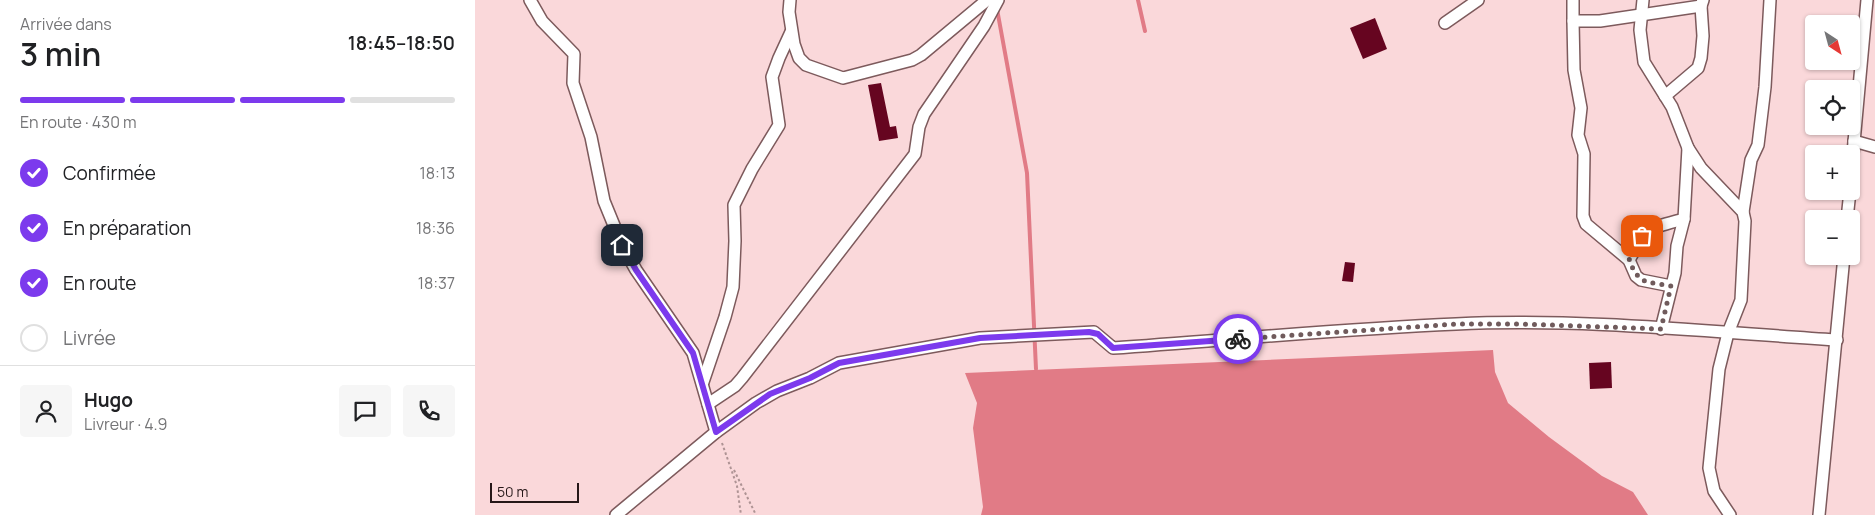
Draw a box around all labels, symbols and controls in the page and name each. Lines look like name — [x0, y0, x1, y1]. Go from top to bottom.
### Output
text: Arrivée dans — [20, 13, 112, 35]
north arrow — [1805, 15, 1860, 70]
map controls — [1805, 15, 1860, 265]
text: 18:45–18:50 — [348, 30, 455, 56]
text: 3 min — [20, 32, 101, 76]
button: locate — [1805, 80, 1860, 135]
text: En route · 430 m — [20, 111, 137, 133]
button: + — [1805, 145, 1860, 200]
icon: check — [20, 159, 48, 187]
text: Confirmée — [63, 160, 156, 186]
text: 18:13 — [420, 162, 455, 184]
button: − — [1805, 210, 1860, 265]
icon: check — [20, 214, 48, 242]
text: En préparation — [63, 215, 191, 241]
pin — [1621, 215, 1663, 257]
text: 18:36 — [416, 217, 455, 239]
icon: bag — [1628, 222, 1656, 250]
pin — [601, 224, 643, 266]
icon: home — [608, 231, 636, 259]
icon: check — [20, 269, 48, 297]
text: En route — [63, 270, 136, 296]
text: 18:37 — [418, 272, 455, 294]
courier — [1213, 314, 1263, 364]
text: Livrée — [63, 325, 116, 351]
icon: bike — [1224, 325, 1252, 353]
button: person — [20, 385, 72, 437]
button: chat — [339, 385, 391, 437]
button: phone — [403, 385, 455, 437]
text: Hugo — [84, 387, 133, 413]
text: Livreur · 4.9 — [84, 413, 167, 435]
scale bar — [490, 480, 579, 503]
text: 50 m — [497, 482, 528, 501]

